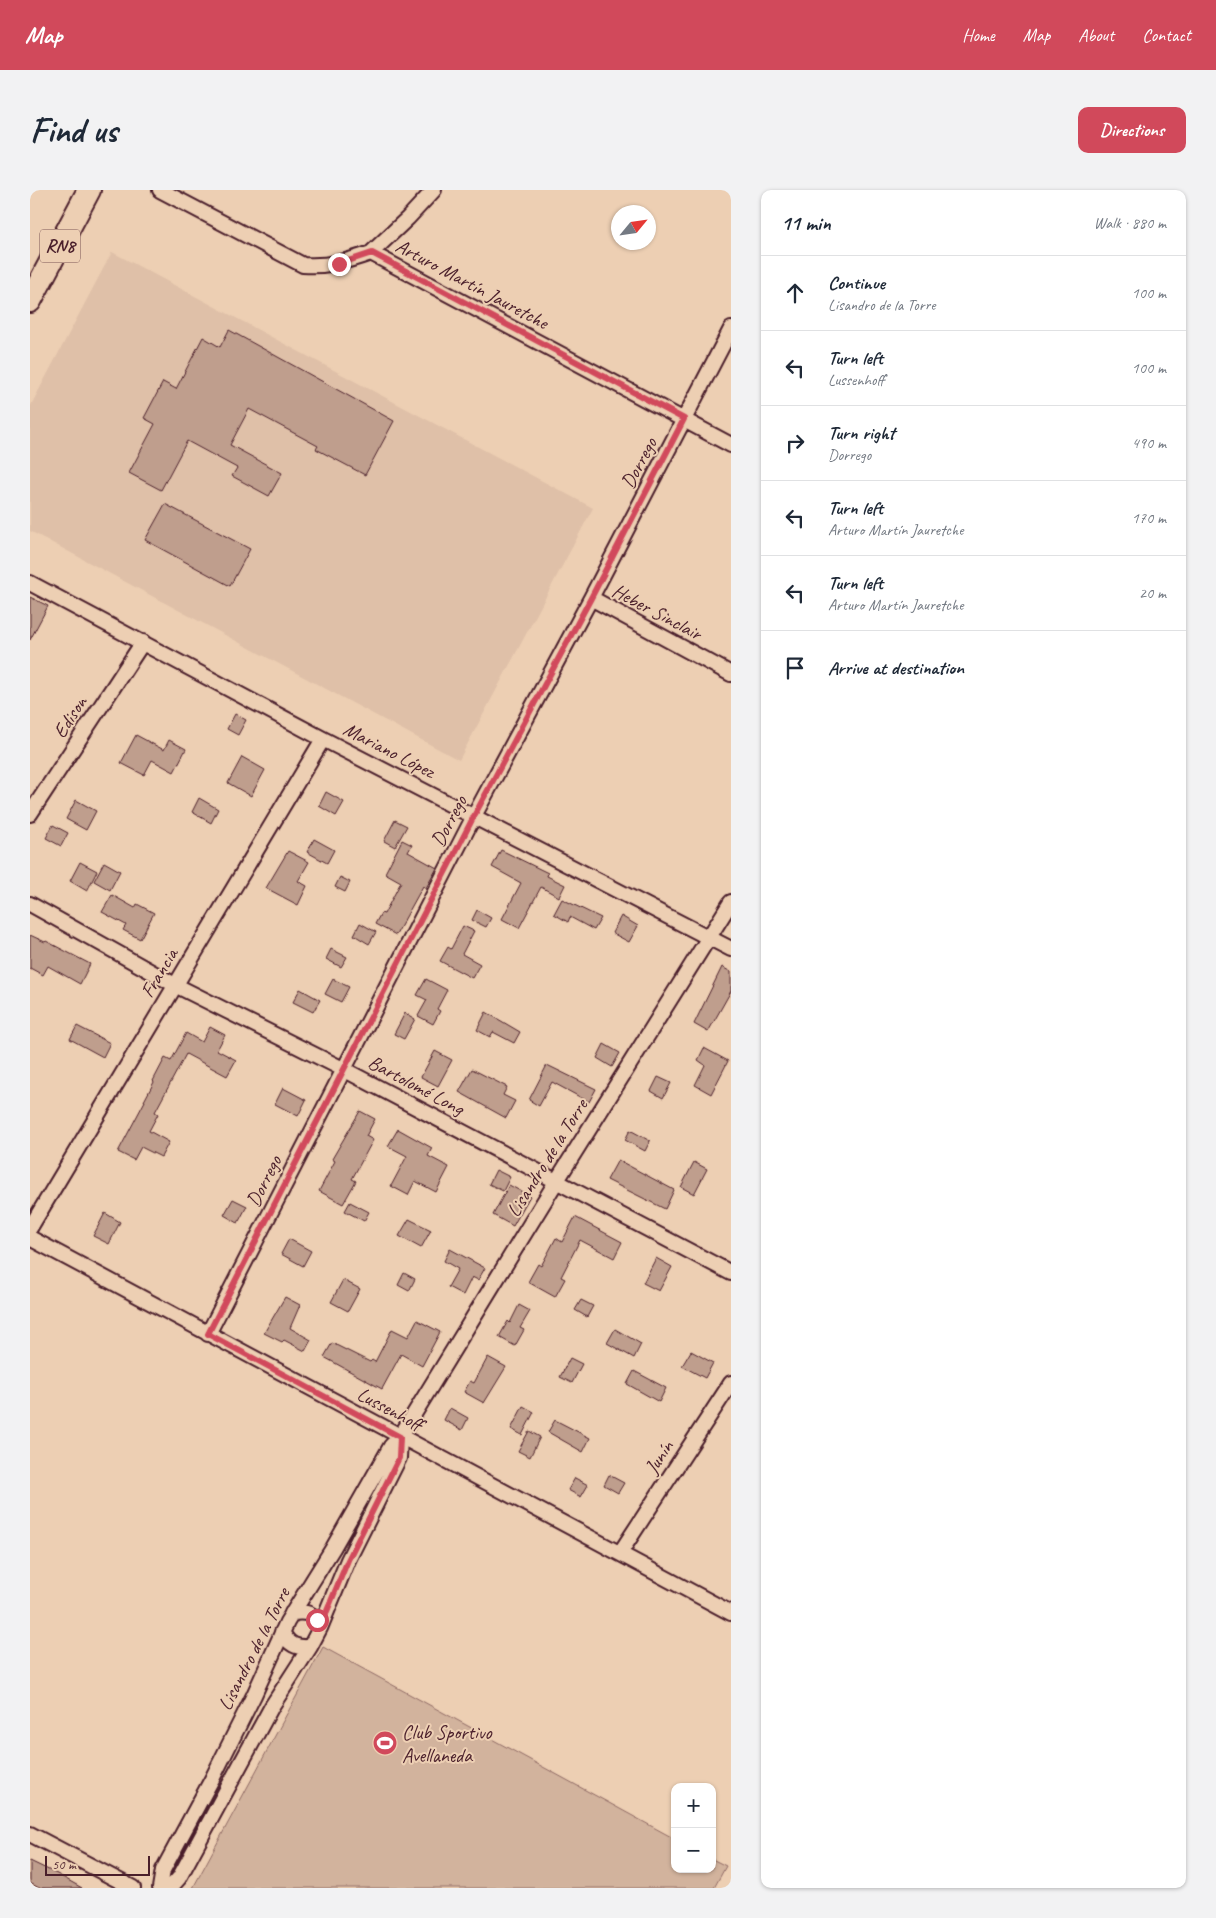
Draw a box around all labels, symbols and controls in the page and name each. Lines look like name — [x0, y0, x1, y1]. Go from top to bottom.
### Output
text: Map — [25, 20, 62, 50]
text: Home — [962, 24, 995, 46]
text: Map — [1023, 24, 1050, 46]
text: About — [1078, 24, 1114, 46]
text: Contact — [1142, 24, 1191, 46]
button: Directions — [1078, 107, 1186, 153]
text: Find us — [30, 108, 117, 153]
north arrow — [611, 205, 656, 250]
text: 11 min — [781, 210, 831, 236]
text: Walk · 880 m — [1094, 213, 1166, 233]
road number: RN8 — [40, 230, 80, 262]
street label: Arturo Martín Jauretche — [391, 233, 554, 335]
route end — [328, 253, 351, 276]
text: Continue — [828, 271, 885, 295]
icon: ahead — [781, 279, 809, 307]
text: 100 m — [1132, 283, 1166, 303]
text: Lisandro de la Torre — [828, 295, 935, 315]
text: Turn left — [828, 346, 883, 370]
icon: left — [781, 354, 809, 382]
text: 100 m — [1132, 358, 1166, 378]
text: Lussenhoff — [828, 370, 884, 390]
text: Turn right — [828, 421, 895, 445]
icon: right — [781, 429, 809, 457]
street label: Dorrego — [615, 433, 663, 493]
text: 490 m — [1132, 433, 1166, 453]
text: Dorrego — [828, 445, 871, 465]
text: Turn left — [828, 496, 883, 520]
icon: left — [781, 504, 809, 532]
text: 170 m — [1132, 508, 1166, 528]
text: Arturo Martín Jauretche — [828, 520, 963, 540]
text: Turn left — [828, 571, 883, 595]
street label: Heber Sinclair — [608, 578, 708, 647]
icon: left — [781, 579, 809, 607]
text: 20 m — [1139, 583, 1166, 603]
text: Arturo Martín Jauretche — [828, 595, 963, 615]
icon: arrive — [781, 654, 809, 682]
text: Arrive at destination — [828, 656, 964, 680]
street label: Edison — [47, 690, 93, 743]
street label: Mariano López — [339, 716, 440, 784]
street label: Dorrego — [425, 791, 473, 851]
street label: Francia — [135, 942, 184, 1002]
street label: Bartolomé Long — [364, 1049, 470, 1121]
street label: Lisandro de la Torre — [501, 1093, 594, 1222]
street label: Dorrego — [241, 1150, 288, 1211]
street label: Lussenhoff — [353, 1381, 431, 1438]
street label: Junín — [638, 1435, 680, 1479]
street label: Lisandro de la Torre — [212, 1582, 296, 1714]
route start — [306, 1609, 329, 1632]
place label: Club Sportivo Avellaneda — [402, 1720, 492, 1768]
sports icon: Club Sportivo Avellaneda — [372, 1730, 398, 1756]
map controls — [671, 1783, 716, 1873]
button: + — [671, 1783, 716, 1828]
button: − — [671, 1828, 716, 1873]
scale bar — [45, 1853, 150, 1876]
text: 50 m — [52, 1856, 76, 1873]

